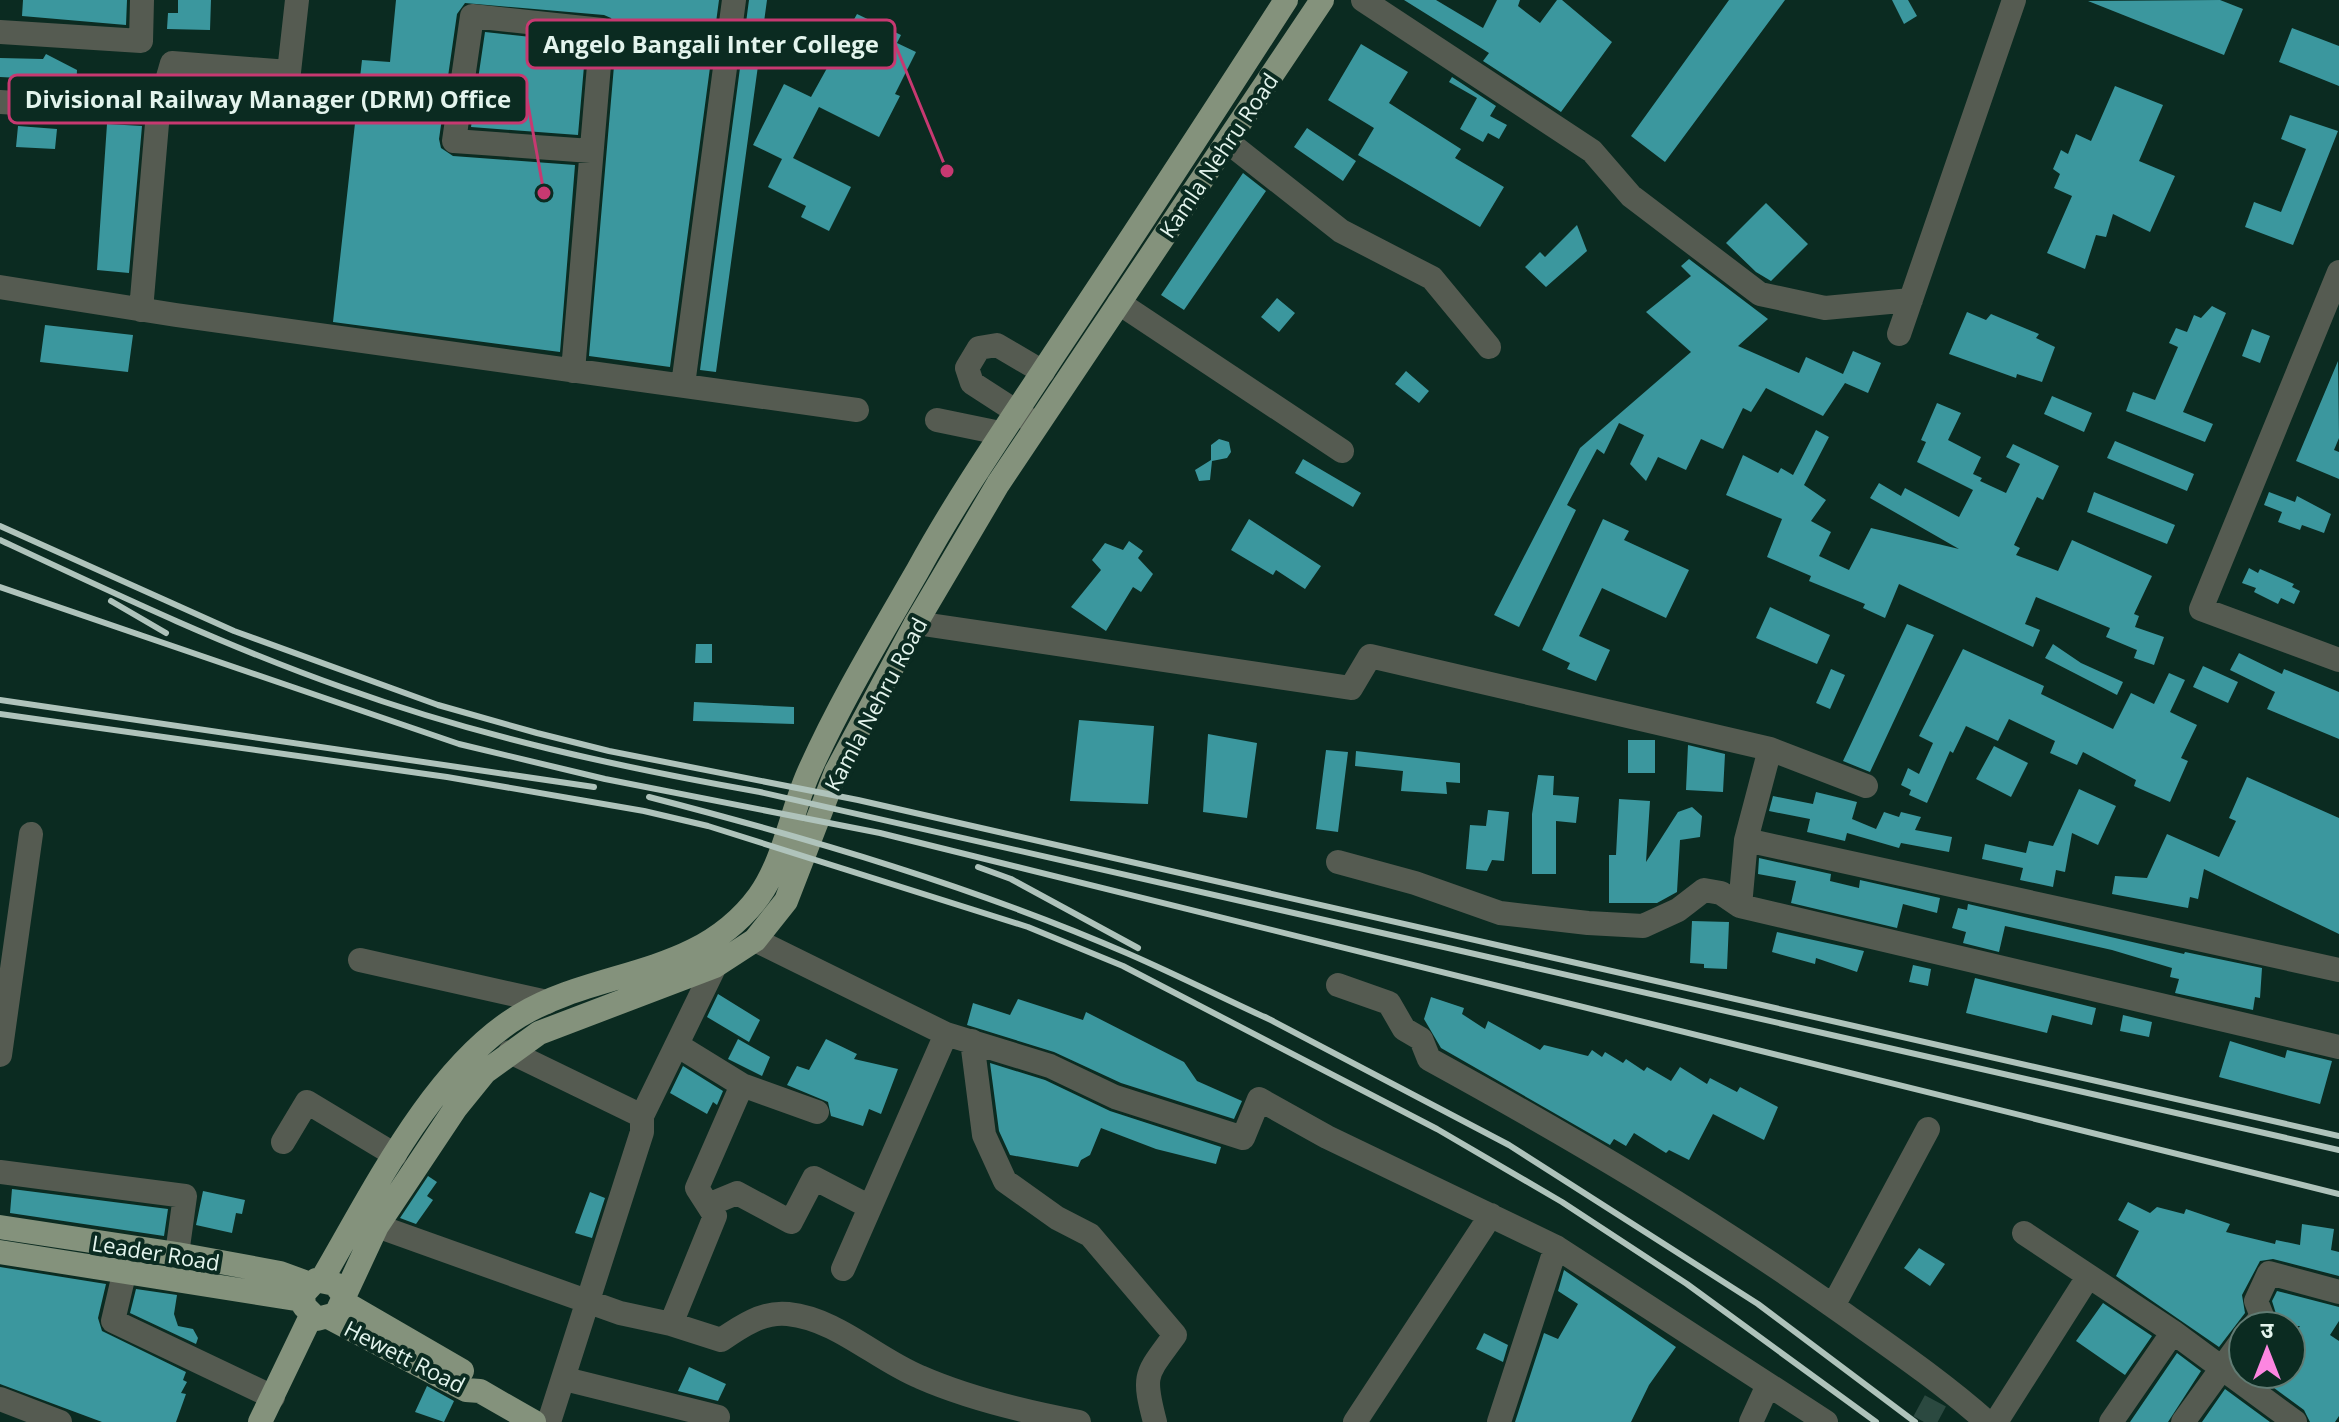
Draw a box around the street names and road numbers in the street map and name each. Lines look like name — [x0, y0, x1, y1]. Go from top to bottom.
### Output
street label: Kamla Nehru Road — [1152, 67, 1284, 243]
street label: Kamla Nehru Road — [817, 612, 933, 796]
street label: Leader Road — [90, 1227, 222, 1277]
street label: Hewett Road — [339, 1313, 471, 1399]

